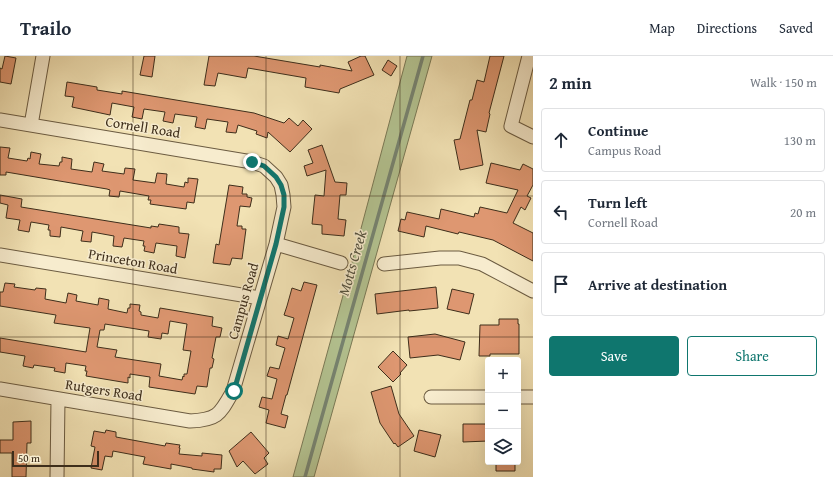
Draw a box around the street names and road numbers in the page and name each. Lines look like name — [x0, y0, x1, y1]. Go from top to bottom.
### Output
street label: Cornell Road — [104, 111, 182, 143]
street label: Princeton Road — [87, 243, 180, 279]
street label: Campus Road — [223, 260, 264, 342]
street label: Rutgers Road — [64, 374, 145, 406]

